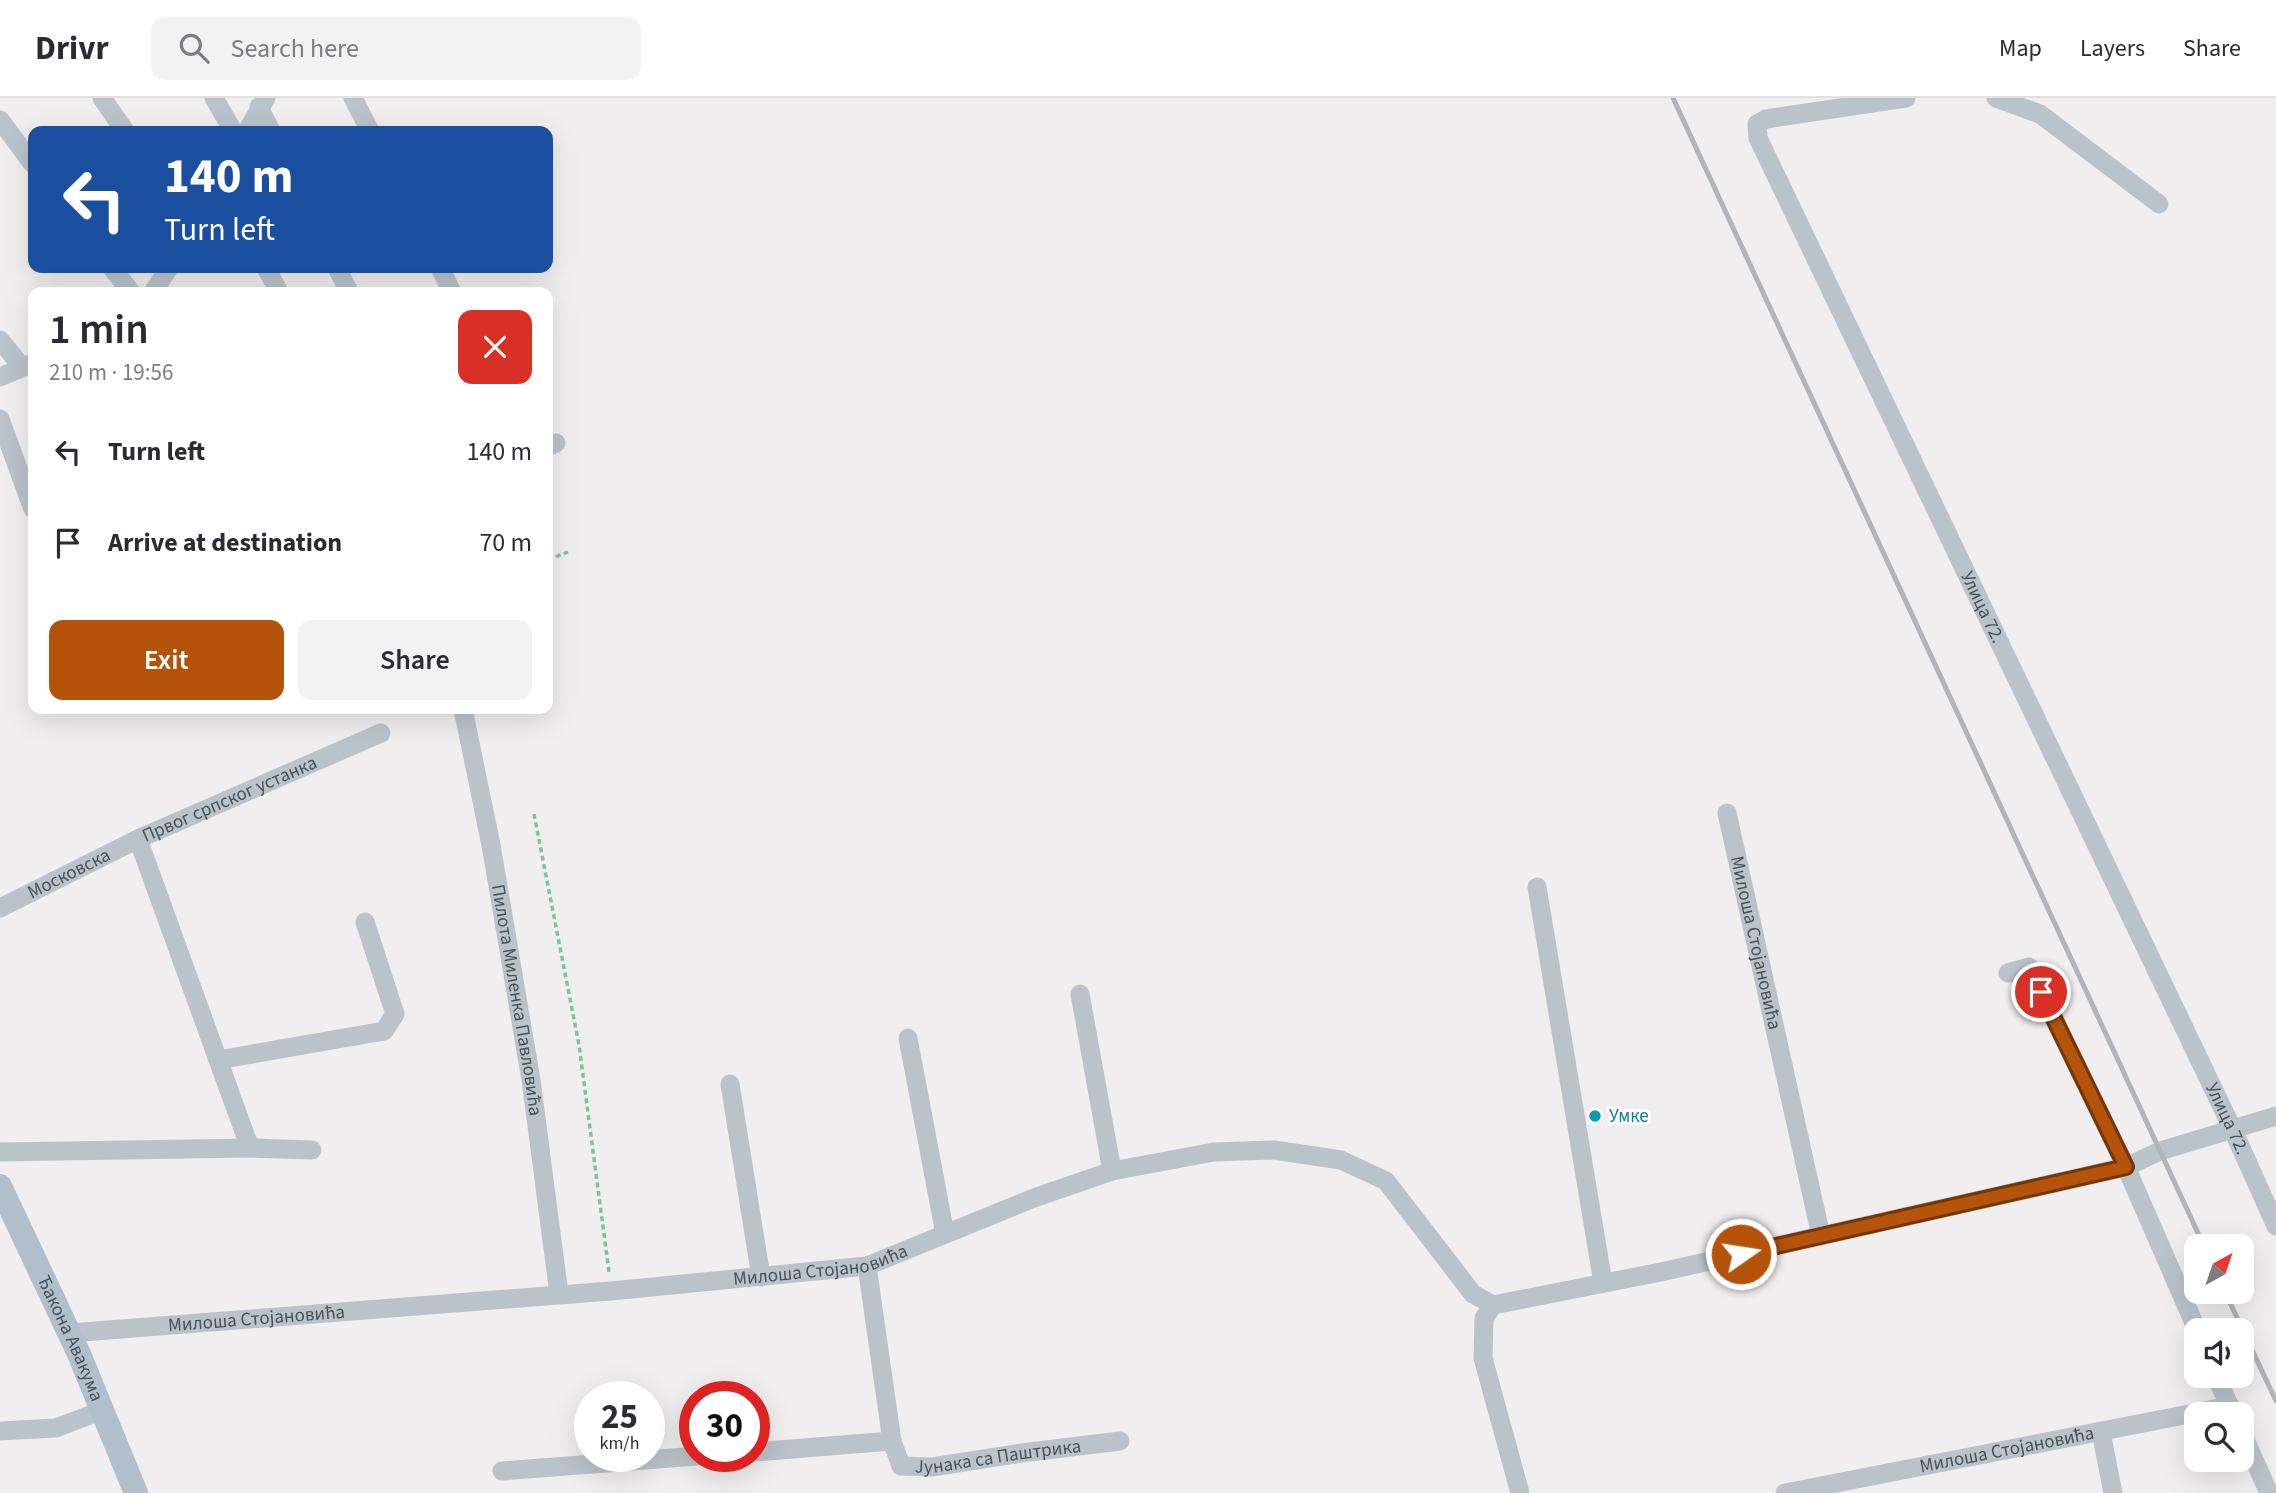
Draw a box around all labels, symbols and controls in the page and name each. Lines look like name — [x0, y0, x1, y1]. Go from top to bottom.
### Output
search box — [151, 17, 641, 80]
text: Drivr — [35, 25, 109, 72]
icon: search — [175, 29, 213, 67]
text: Search here — [231, 30, 359, 67]
text: Map — [1999, 31, 2042, 66]
text: Layers — [2080, 31, 2145, 66]
text: Share — [2183, 31, 2241, 66]
text: 140 m — [164, 142, 293, 212]
icon: left — [49, 154, 140, 245]
text: Turn left — [164, 207, 275, 253]
text: 1 min — [49, 300, 149, 360]
button: close — [458, 310, 532, 384]
text: 210 m · 19:56 — [49, 356, 173, 389]
icon: left — [49, 433, 87, 471]
text: Turn left — [108, 433, 205, 470]
text: 140 m — [466, 433, 532, 470]
icon: arrive — [49, 524, 87, 562]
text: Arrive at destination — [108, 524, 342, 561]
text: 70 m — [479, 524, 532, 561]
street label: Улица 72. — [1954, 567, 2011, 648]
button: Exit — [49, 620, 284, 700]
button: Share — [298, 620, 532, 700]
street label: Првог српског устанка — [138, 749, 321, 849]
street label: Московска — [23, 842, 115, 906]
street label: Милоша Стојановића — [1723, 853, 1788, 1032]
street label: Пилота Миленка Павловића — [484, 882, 549, 1117]
pin — [2011, 962, 2071, 1022]
icon: arrive — [2022, 973, 2060, 1011]
street label: Улица 72. — [2199, 1078, 2256, 1159]
place label: Умке — [1609, 1103, 1649, 1130]
marker: Умке — [1587, 1108, 1603, 1124]
position arrow — [1704, 1217, 1778, 1291]
north arrow — [2184, 1234, 2254, 1304]
map controls — [2184, 1234, 2254, 1472]
street label: Милоша Стојановића — [732, 1237, 912, 1293]
street label: Ђакона Авакума — [30, 1271, 110, 1405]
street label: Милоша Стојановића — [167, 1298, 346, 1339]
button: sound — [2184, 1318, 2254, 1388]
speed limit sign: 30 — [679, 1381, 770, 1472]
text: 25 — [601, 1392, 638, 1442]
button: search — [2184, 1402, 2254, 1472]
street label: Милоша Стојановића — [1917, 1419, 2096, 1480]
text: km/h — [600, 1431, 639, 1456]
street label: Јунака са Паштрика — [914, 1432, 1083, 1481]

